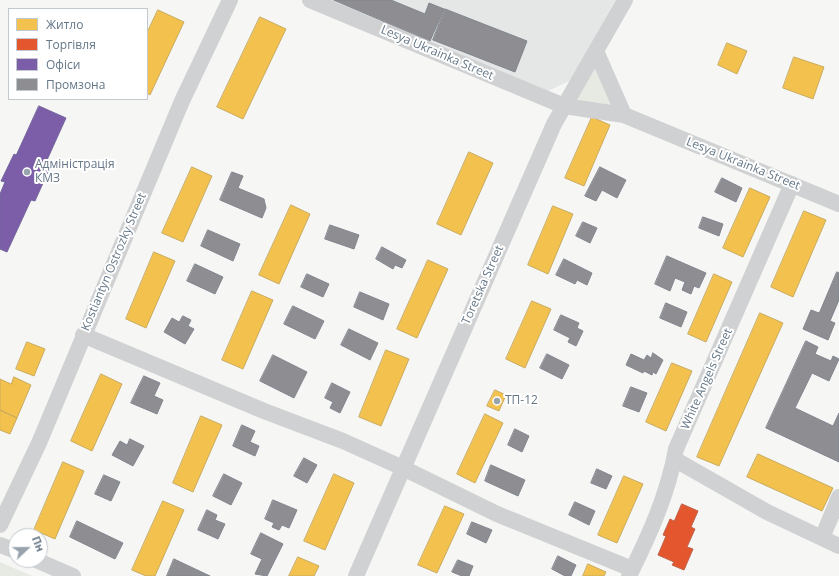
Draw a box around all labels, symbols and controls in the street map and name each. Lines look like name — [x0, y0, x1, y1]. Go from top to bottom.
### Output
legend — [8, 8, 148, 100]
text: Житло — [46, 16, 83, 33]
street label: Lesya Ukrainka Street — [378, 23, 496, 83]
text: Торгівля — [46, 36, 96, 53]
text: Офіси — [46, 56, 80, 73]
text: Промзона — [46, 76, 105, 93]
street label: Lesya Ukrainka Street — [684, 135, 802, 193]
place label: Адміністрація КМЗ — [35, 158, 115, 186]
marker: Адміністрація КМЗ — [22, 167, 32, 177]
street label: Kostiantyn Ostrozky Street — [78, 191, 150, 333]
street label: Toretska Street — [459, 243, 507, 327]
street label: White Angels Street — [678, 326, 736, 432]
place label: ТП-12 — [505, 394, 538, 408]
marker: ТП-12 — [492, 396, 502, 406]
north arrow — [8, 528, 48, 568]
text: Пн — [29, 534, 49, 554]

